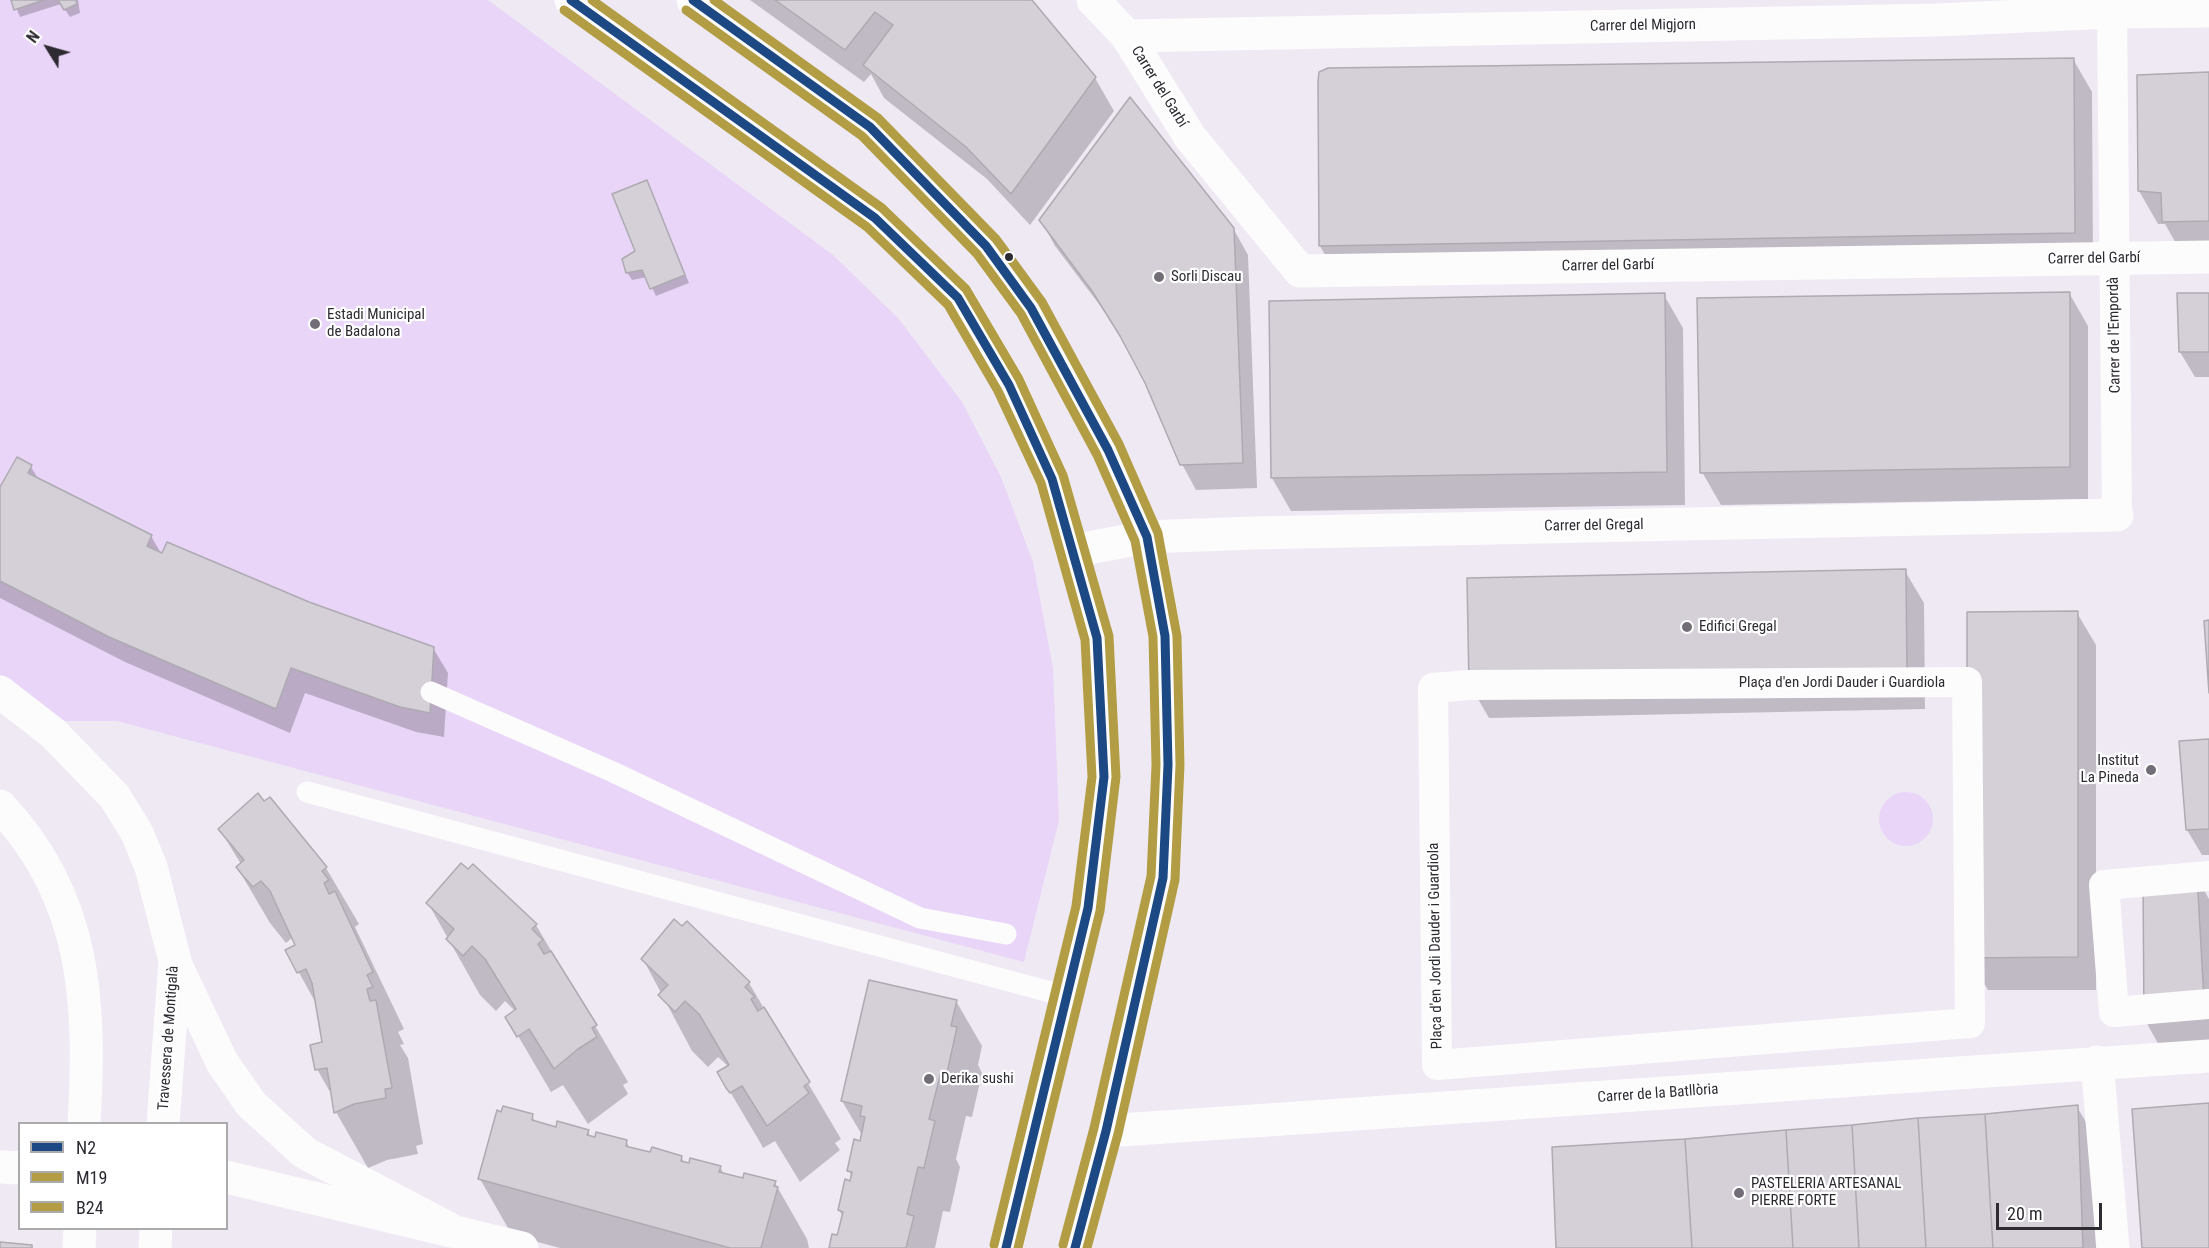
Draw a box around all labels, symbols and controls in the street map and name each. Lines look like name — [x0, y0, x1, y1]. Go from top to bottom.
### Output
street label: Carrer del Migjorn — [1590, 16, 1696, 36]
north arrow — [18, 18, 78, 78]
text: N — [23, 27, 44, 47]
street label: Carrer del Garbí — [1127, 43, 1191, 131]
street label: Carrer del Garbí — [2048, 249, 2140, 269]
unlabelled marker — [1003, 251, 1015, 263]
street label: Carrer del Garbí — [1562, 256, 1654, 276]
place label: Sorli Discau — [1171, 268, 1241, 286]
marker: Sorli Discau — [1152, 270, 1166, 284]
street label: Carrer de l'Empordà — [2105, 277, 2125, 393]
place label: Estadi Municipal de Badalona — [327, 306, 425, 341]
marker: Estadi Municipal de Badalona — [308, 317, 322, 331]
street label: Carrer del Gregal — [1544, 516, 1644, 536]
place label: Edifici Gregal — [1699, 618, 1777, 636]
marker: Edifici Gregal — [1680, 620, 1694, 634]
street label: Plaça d'en Jordi Dauder i Guardiola — [1739, 674, 1945, 692]
place label: Institut La Pineda — [2081, 752, 2139, 787]
marker: Institut La Pineda — [2144, 763, 2158, 777]
street label: Plaça d'en Jordi Dauder i Guardiola — [1425, 843, 1447, 1049]
street label: Travessera de Montigalà — [155, 965, 183, 1111]
place label: Derika sushi — [941, 1070, 1014, 1088]
marker: Derika sushi — [922, 1072, 936, 1086]
street label: Carrer de la Batllòria — [1597, 1081, 1719, 1107]
legend — [18, 1122, 228, 1230]
text: N2 — [76, 1137, 96, 1158]
text: M19 — [76, 1167, 107, 1188]
place label: PASTELERIA ARTESANAL PIERRE FORTE — [1751, 1175, 1901, 1210]
marker: PASTELERIA ARTESANAL PIERRE FORTE — [1732, 1186, 1746, 1200]
scale bar — [1999, 1191, 2106, 1229]
text: B24 — [76, 1197, 104, 1218]
text: 20 m — [2007, 1203, 2042, 1224]

